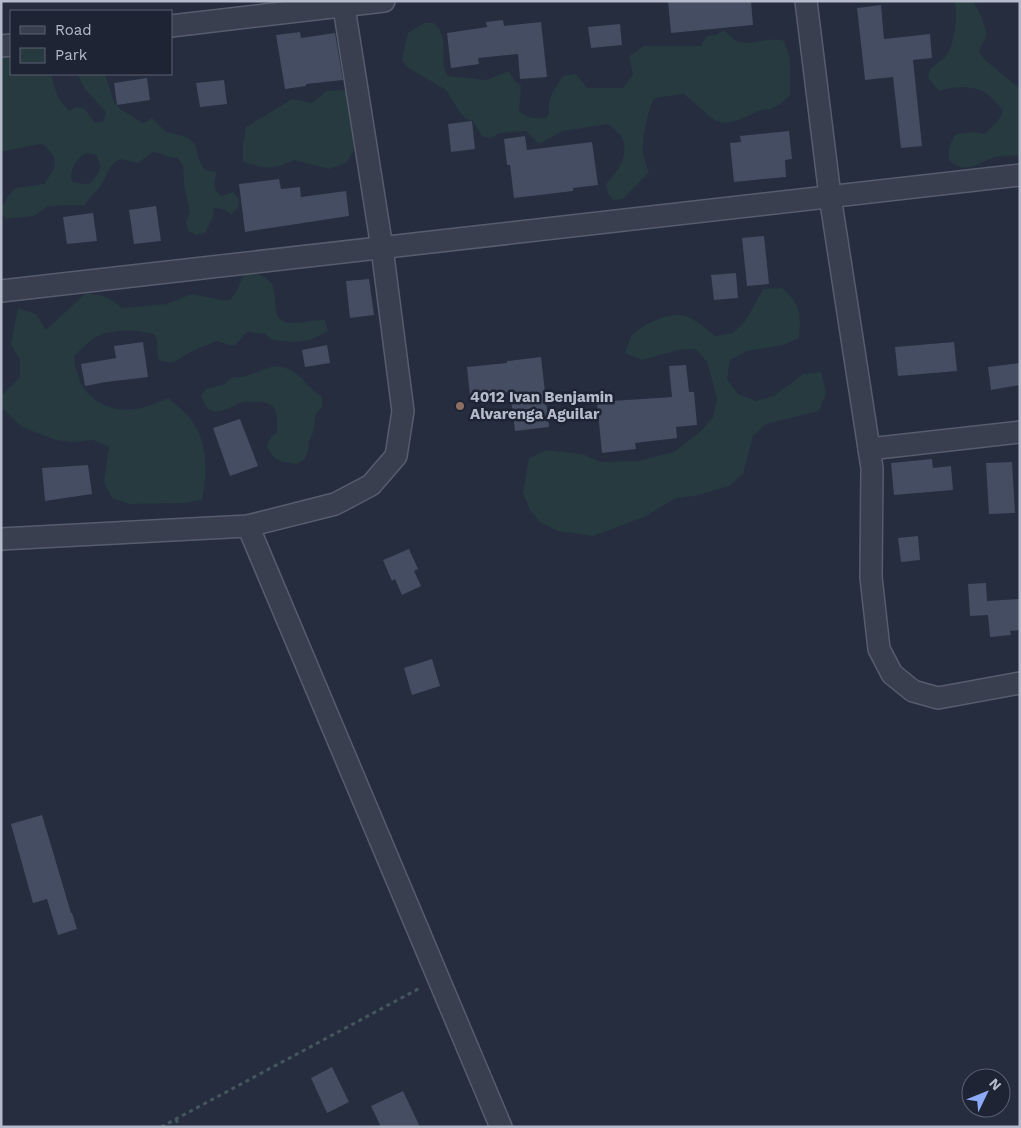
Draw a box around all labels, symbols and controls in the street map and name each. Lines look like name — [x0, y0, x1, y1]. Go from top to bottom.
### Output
legend — [10, 10, 172, 75]
text: Road — [55, 21, 92, 39]
text: Park — [55, 46, 88, 64]
place label: 4012 Ivan Benjamin Alvarenga Aguilar — [470, 388, 613, 423]
marker: 4012 Ivan Benjamin Alvarenga Aguilar — [454, 400, 466, 412]
north arrow — [961, 1068, 1011, 1118]
text: N — [986, 1075, 1005, 1093]

